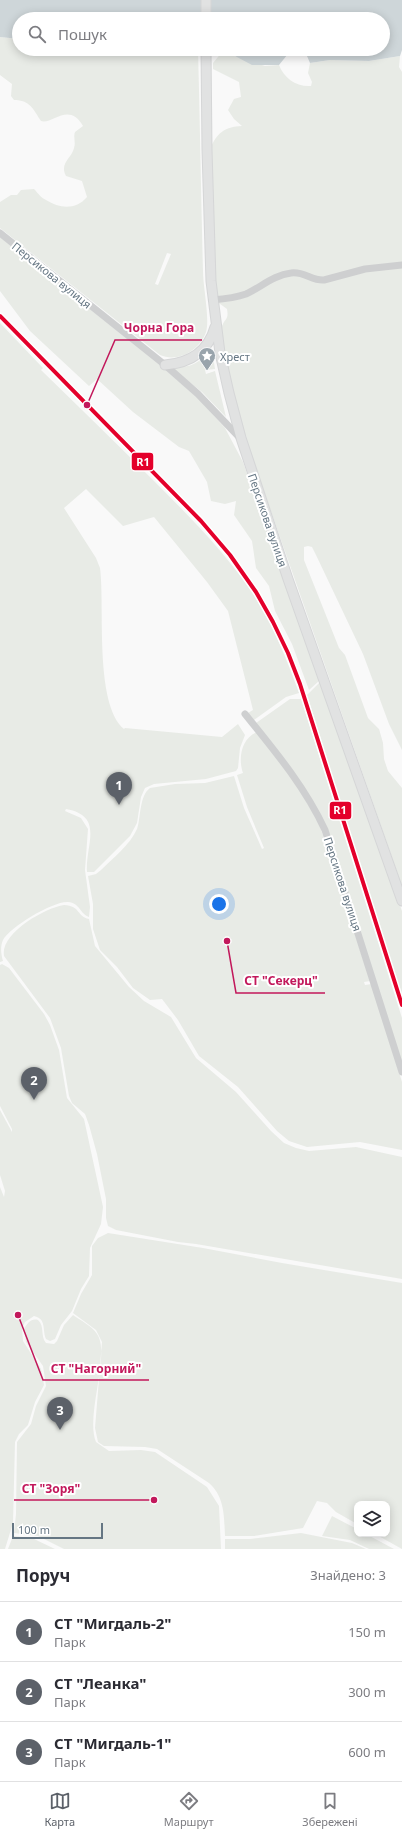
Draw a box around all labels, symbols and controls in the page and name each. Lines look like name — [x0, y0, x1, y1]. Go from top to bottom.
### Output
search box — [12, 12, 390, 56]
icon: search — [26, 23, 48, 45]
text: Пошук — [58, 24, 107, 44]
street label: Персикова вулиця — [9, 238, 95, 312]
callout: Чорна Гора — [115, 316, 202, 340]
text: Чорна Гора — [124, 319, 194, 336]
place icon: Хрест — [197, 346, 217, 371]
place label: Хрест — [220, 349, 250, 364]
line badge: R1 — [131, 452, 154, 471]
text: R1 — [136, 454, 150, 469]
street label: Персикова вулиця — [245, 471, 291, 569]
pin: 1 — [106, 772, 132, 805]
line badge: R1 — [329, 801, 352, 820]
text: R1 — [333, 802, 347, 817]
street label: Персикова вулиця — [321, 835, 365, 933]
your location — [209, 894, 229, 914]
callout: СТ "Секерц" — [236, 969, 325, 993]
text: СТ "Секерц" — [244, 972, 318, 989]
pin: 2 — [21, 1067, 47, 1100]
callout: СТ "Нагорний" — [43, 1356, 149, 1380]
text: СТ "Нагорний" — [51, 1360, 141, 1377]
pin: 3 — [47, 1397, 73, 1430]
callout: СТ "Зоря" — [14, 1476, 89, 1500]
text: СТ "Зоря" — [22, 1480, 80, 1497]
map controls — [354, 1501, 390, 1537]
button: layers — [354, 1501, 390, 1537]
scale bar — [12, 1521, 103, 1540]
text: 100 m — [18, 1522, 50, 1537]
text: Поруч — [16, 1564, 70, 1587]
text: Знайдено: 3 — [310, 1566, 386, 1584]
text: СТ "Мигдаль-2" — [54, 1613, 171, 1633]
text: 1 — [25, 1623, 33, 1641]
text: 150 m — [348, 1623, 386, 1641]
text: Парк — [54, 1633, 86, 1651]
text: СТ "Леанка" — [54, 1673, 146, 1693]
text: 2 — [25, 1683, 33, 1701]
text: 300 m — [348, 1683, 386, 1701]
text: Парк — [54, 1693, 86, 1711]
text: СТ "Мигдаль-1" — [54, 1733, 171, 1753]
text: 3 — [25, 1743, 33, 1761]
text: 600 m — [348, 1743, 386, 1761]
text: Парк — [54, 1753, 86, 1771]
tab: Карта — [44, 1790, 75, 1829]
tab: Маршрут — [164, 1790, 214, 1829]
tab: Збережені — [302, 1790, 358, 1829]

